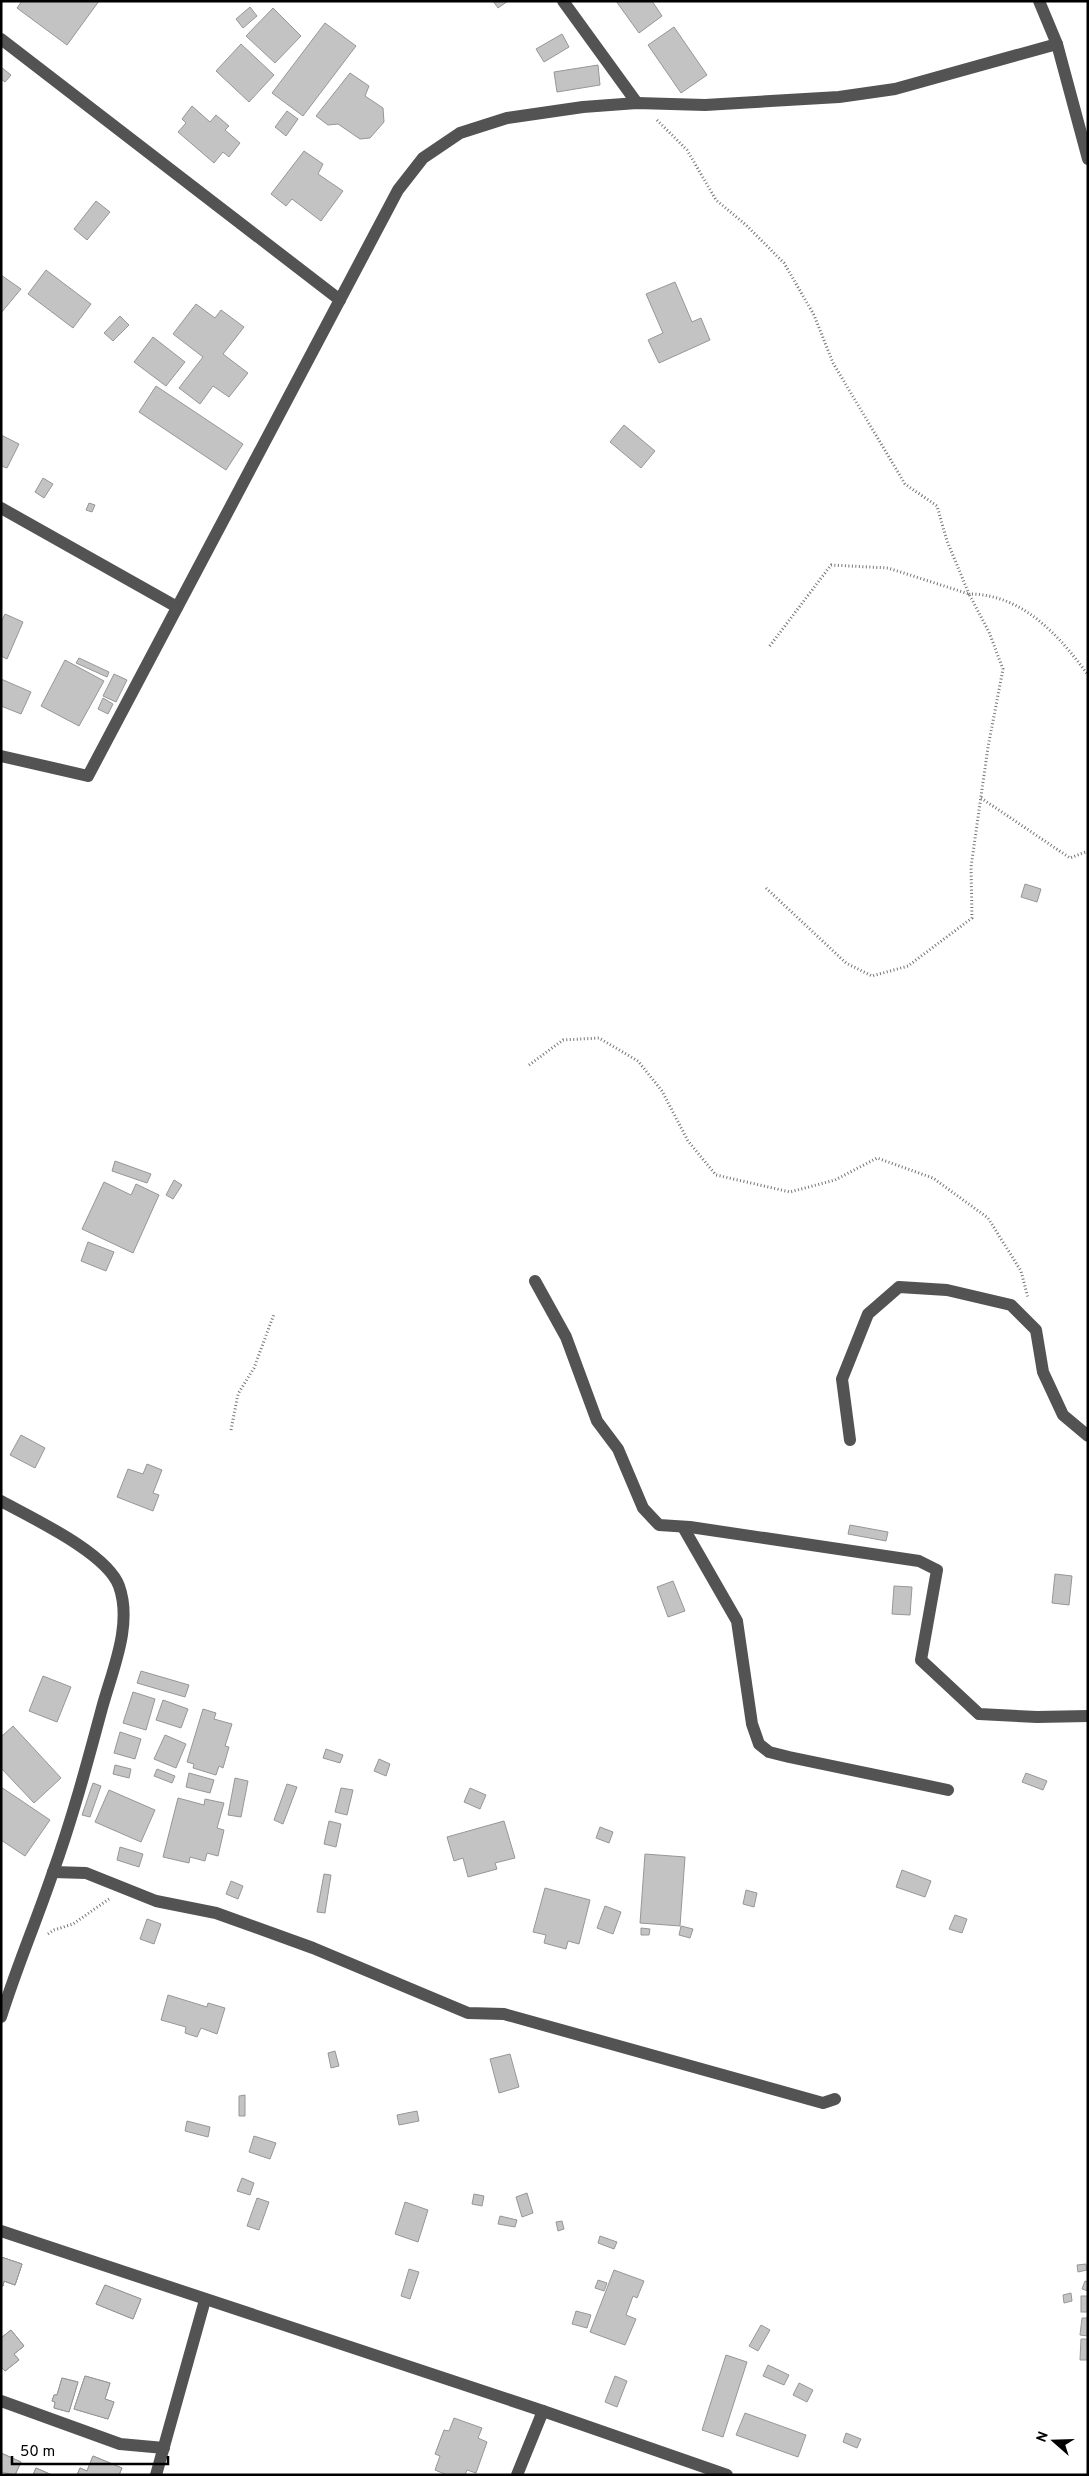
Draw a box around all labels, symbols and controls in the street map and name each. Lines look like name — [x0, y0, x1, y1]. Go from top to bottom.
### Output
north arrow — [1029, 2416, 1079, 2466]
text: N — [1033, 2429, 1053, 2445]
scale bar — [12, 2434, 169, 2466]
text: 50 m — [20, 2443, 55, 2462]

